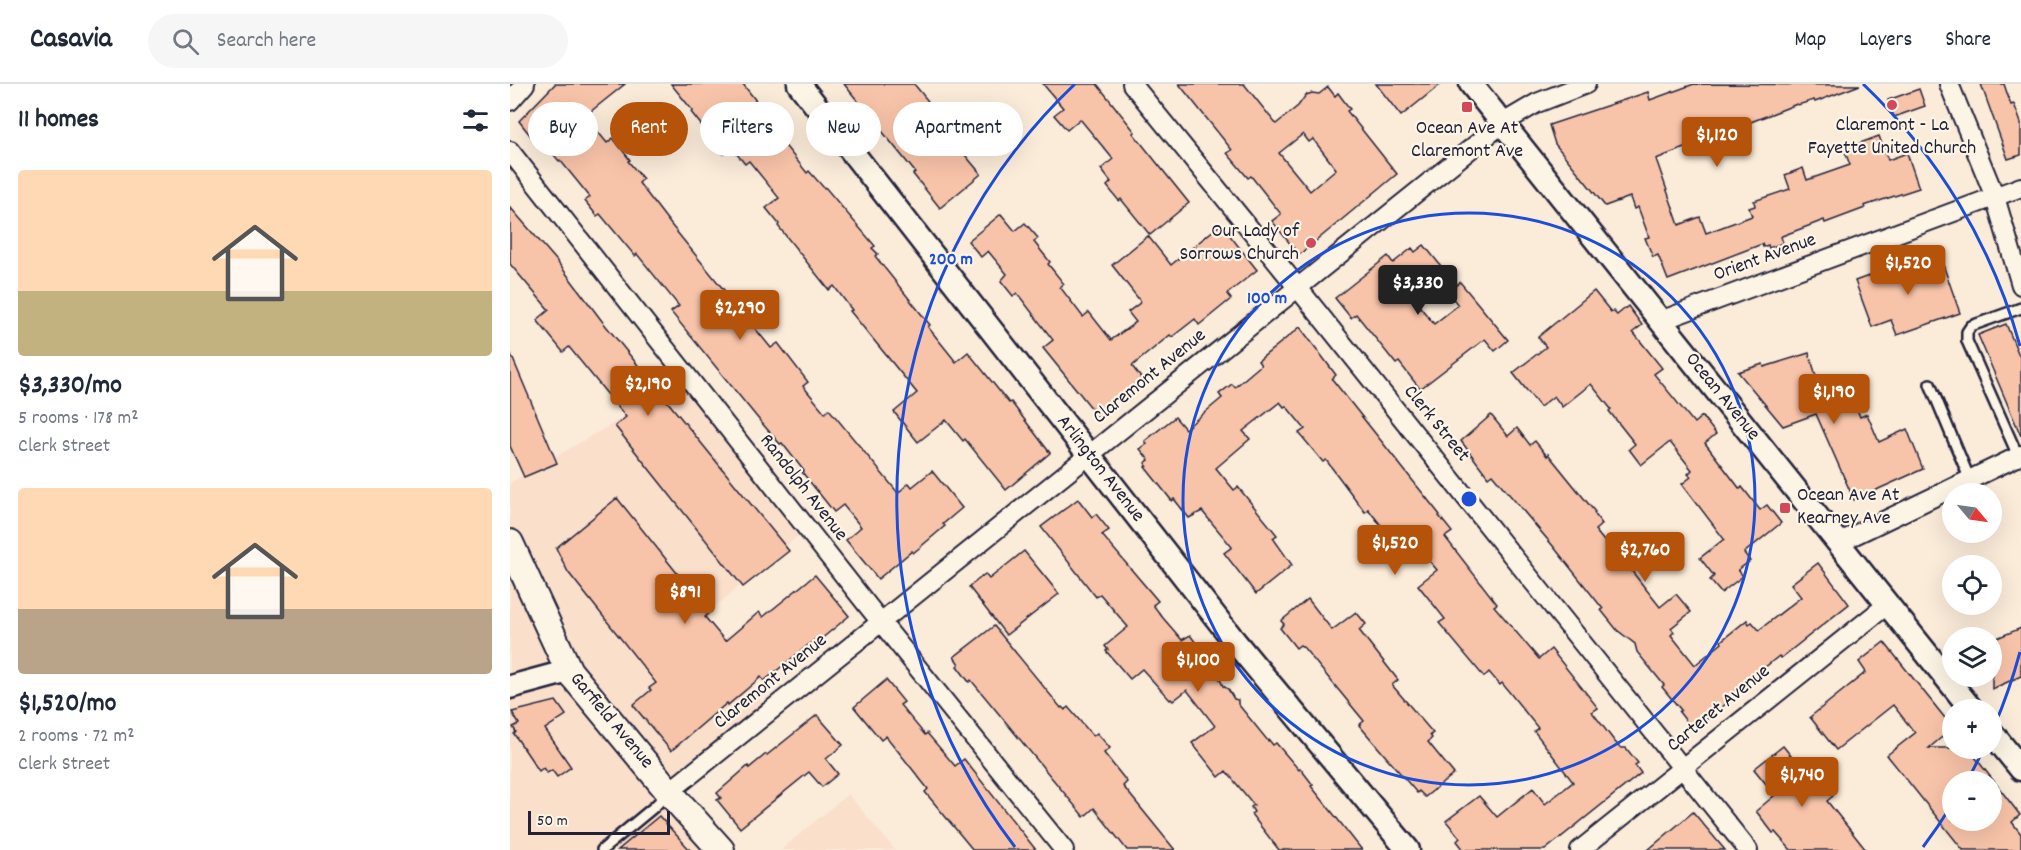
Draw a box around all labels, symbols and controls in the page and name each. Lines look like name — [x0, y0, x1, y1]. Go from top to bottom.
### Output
search box — [148, 14, 568, 68]
text: Casavia — [30, 21, 112, 61]
icon: search — [169, 25, 202, 58]
text: Search here — [217, 26, 316, 57]
text: Map — [1795, 26, 1826, 56]
text: Layers — [1859, 26, 1912, 56]
text: Share — [1945, 26, 1991, 56]
marker: Claremont - La Fayette United Church — [1885, 98, 1899, 112]
marker: Ocean Ave At Claremont Ave — [1460, 100, 1474, 114]
text: 11 homes — [18, 102, 99, 139]
chip: Buy — [528, 102, 598, 156]
chip: Rent — [610, 102, 688, 156]
chip: Filters — [700, 102, 794, 156]
chip: New — [806, 102, 881, 156]
chip: Apartment — [893, 102, 1023, 156]
icon: filters — [459, 104, 492, 137]
place label: Claremont - La Fayette United Church — [1808, 112, 1976, 163]
place label: Ocean Ave At Claremont Ave — [1411, 115, 1523, 166]
pin: $1,120 — [1668, 117, 1766, 168]
text: $1,120 — [1696, 122, 1738, 150]
icon: home — [201, 209, 309, 317]
place label: Our Lady of Sorrows Church — [1179, 218, 1300, 269]
street label: Orient Avenue — [1710, 226, 1820, 290]
marker: Our Lady of Sorrows Church — [1304, 236, 1318, 250]
pin: $1,520 — [1859, 245, 1957, 296]
text: 200 m — [929, 248, 973, 273]
text: $1,520 — [1884, 250, 1932, 278]
pin: $3,330 — [1369, 265, 1467, 316]
text: $3,330 — [1392, 270, 1444, 298]
text: 100 m — [1247, 287, 1287, 312]
pin: $2,290 — [691, 290, 789, 341]
text: $2,290 — [714, 295, 766, 323]
street label: Claremont Avenue — [1087, 322, 1213, 432]
street label: Ocean Avenue — [1678, 347, 1766, 447]
pin: $2,190 — [599, 366, 697, 417]
text: $3,330/mo — [18, 368, 122, 405]
text: $2,190 — [624, 371, 672, 399]
pin: $1,190 — [1785, 374, 1883, 425]
street label: Clerk Street — [1396, 379, 1476, 469]
text: $1,190 — [1813, 379, 1855, 407]
text: 5 rooms · 178 m² — [18, 405, 139, 433]
street label: Arlington Avenue — [1049, 409, 1151, 529]
street label: Randolph Avenue — [752, 429, 854, 548]
text: Clerk Street — [18, 433, 110, 461]
place label: Ocean Ave At Kearney Ave — [1797, 482, 1899, 533]
north arrow — [1942, 483, 2002, 543]
map controls — [1942, 483, 2002, 831]
centre of rings — [1459, 489, 1479, 509]
marker: Ocean Ave At Kearney Ave — [1778, 501, 1792, 515]
pin: $1,520 — [1346, 525, 1444, 576]
icon: home — [201, 527, 309, 635]
text: $1,520 — [1371, 530, 1419, 558]
pin: $2,760 — [1596, 532, 1694, 583]
text: $2,760 — [1619, 537, 1671, 565]
button: locate — [1942, 555, 2002, 615]
pin: $891 — [649, 574, 721, 625]
text: $891 — [669, 579, 701, 607]
street label: Claremont Avenue — [708, 627, 834, 737]
button: layers — [1942, 627, 2002, 687]
pin: $1,100 — [1149, 642, 1247, 693]
text: $1,100 — [1176, 647, 1220, 675]
street label: Carteret Avenue — [1661, 658, 1777, 759]
street label: Garfield Avenue — [562, 667, 660, 775]
text: $1,520/mo — [18, 686, 116, 723]
button: + — [1942, 699, 2002, 759]
text: 2 rooms · 72 m² — [18, 723, 134, 751]
text: Clerk Street — [18, 751, 110, 779]
pin: $1,740 — [1753, 757, 1851, 808]
text: $1,740 — [1779, 762, 1825, 790]
button: − — [1942, 771, 2002, 831]
scale bar — [528, 808, 670, 836]
text: 50 m — [537, 810, 568, 833]

